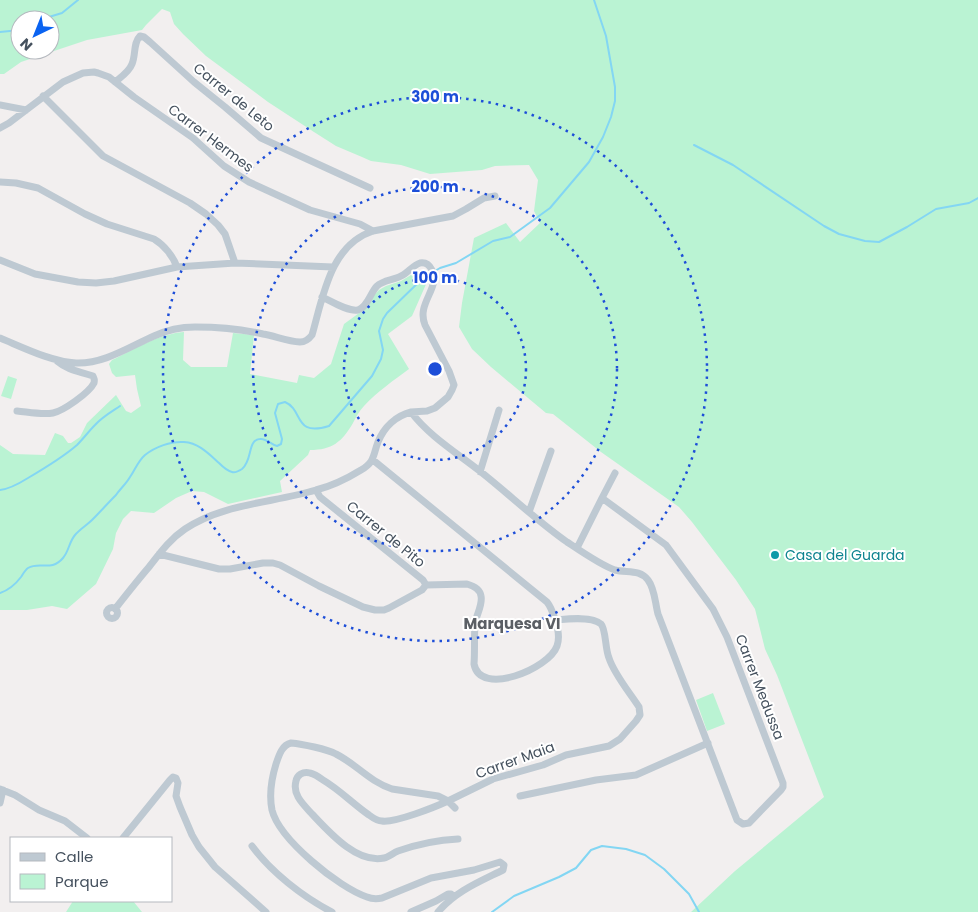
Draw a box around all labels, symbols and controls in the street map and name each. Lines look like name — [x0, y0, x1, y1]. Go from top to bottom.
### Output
north arrow — [10, 10, 60, 60]
text: N — [15, 34, 37, 55]
street label: Carrer de Leto — [189, 58, 279, 136]
text: 300 m — [411, 86, 459, 107]
street label: Carrer Hermes — [164, 99, 258, 177]
text: 200 m — [411, 176, 459, 197]
text: 100 m — [413, 267, 457, 288]
centre of rings — [426, 360, 444, 378]
street label: Carrer de Pito — [342, 496, 430, 572]
place label: Casa del Guarda — [785, 545, 905, 565]
marker: Casa del Guarda — [769, 549, 781, 561]
district label: Marquesa VI — [463, 613, 561, 634]
street label: Carrer Medussa — [731, 631, 789, 743]
street label: Carrer Maia — [473, 736, 557, 784]
legend — [10, 837, 172, 902]
text: Calle — [55, 846, 93, 867]
text: Parque — [55, 871, 108, 892]

